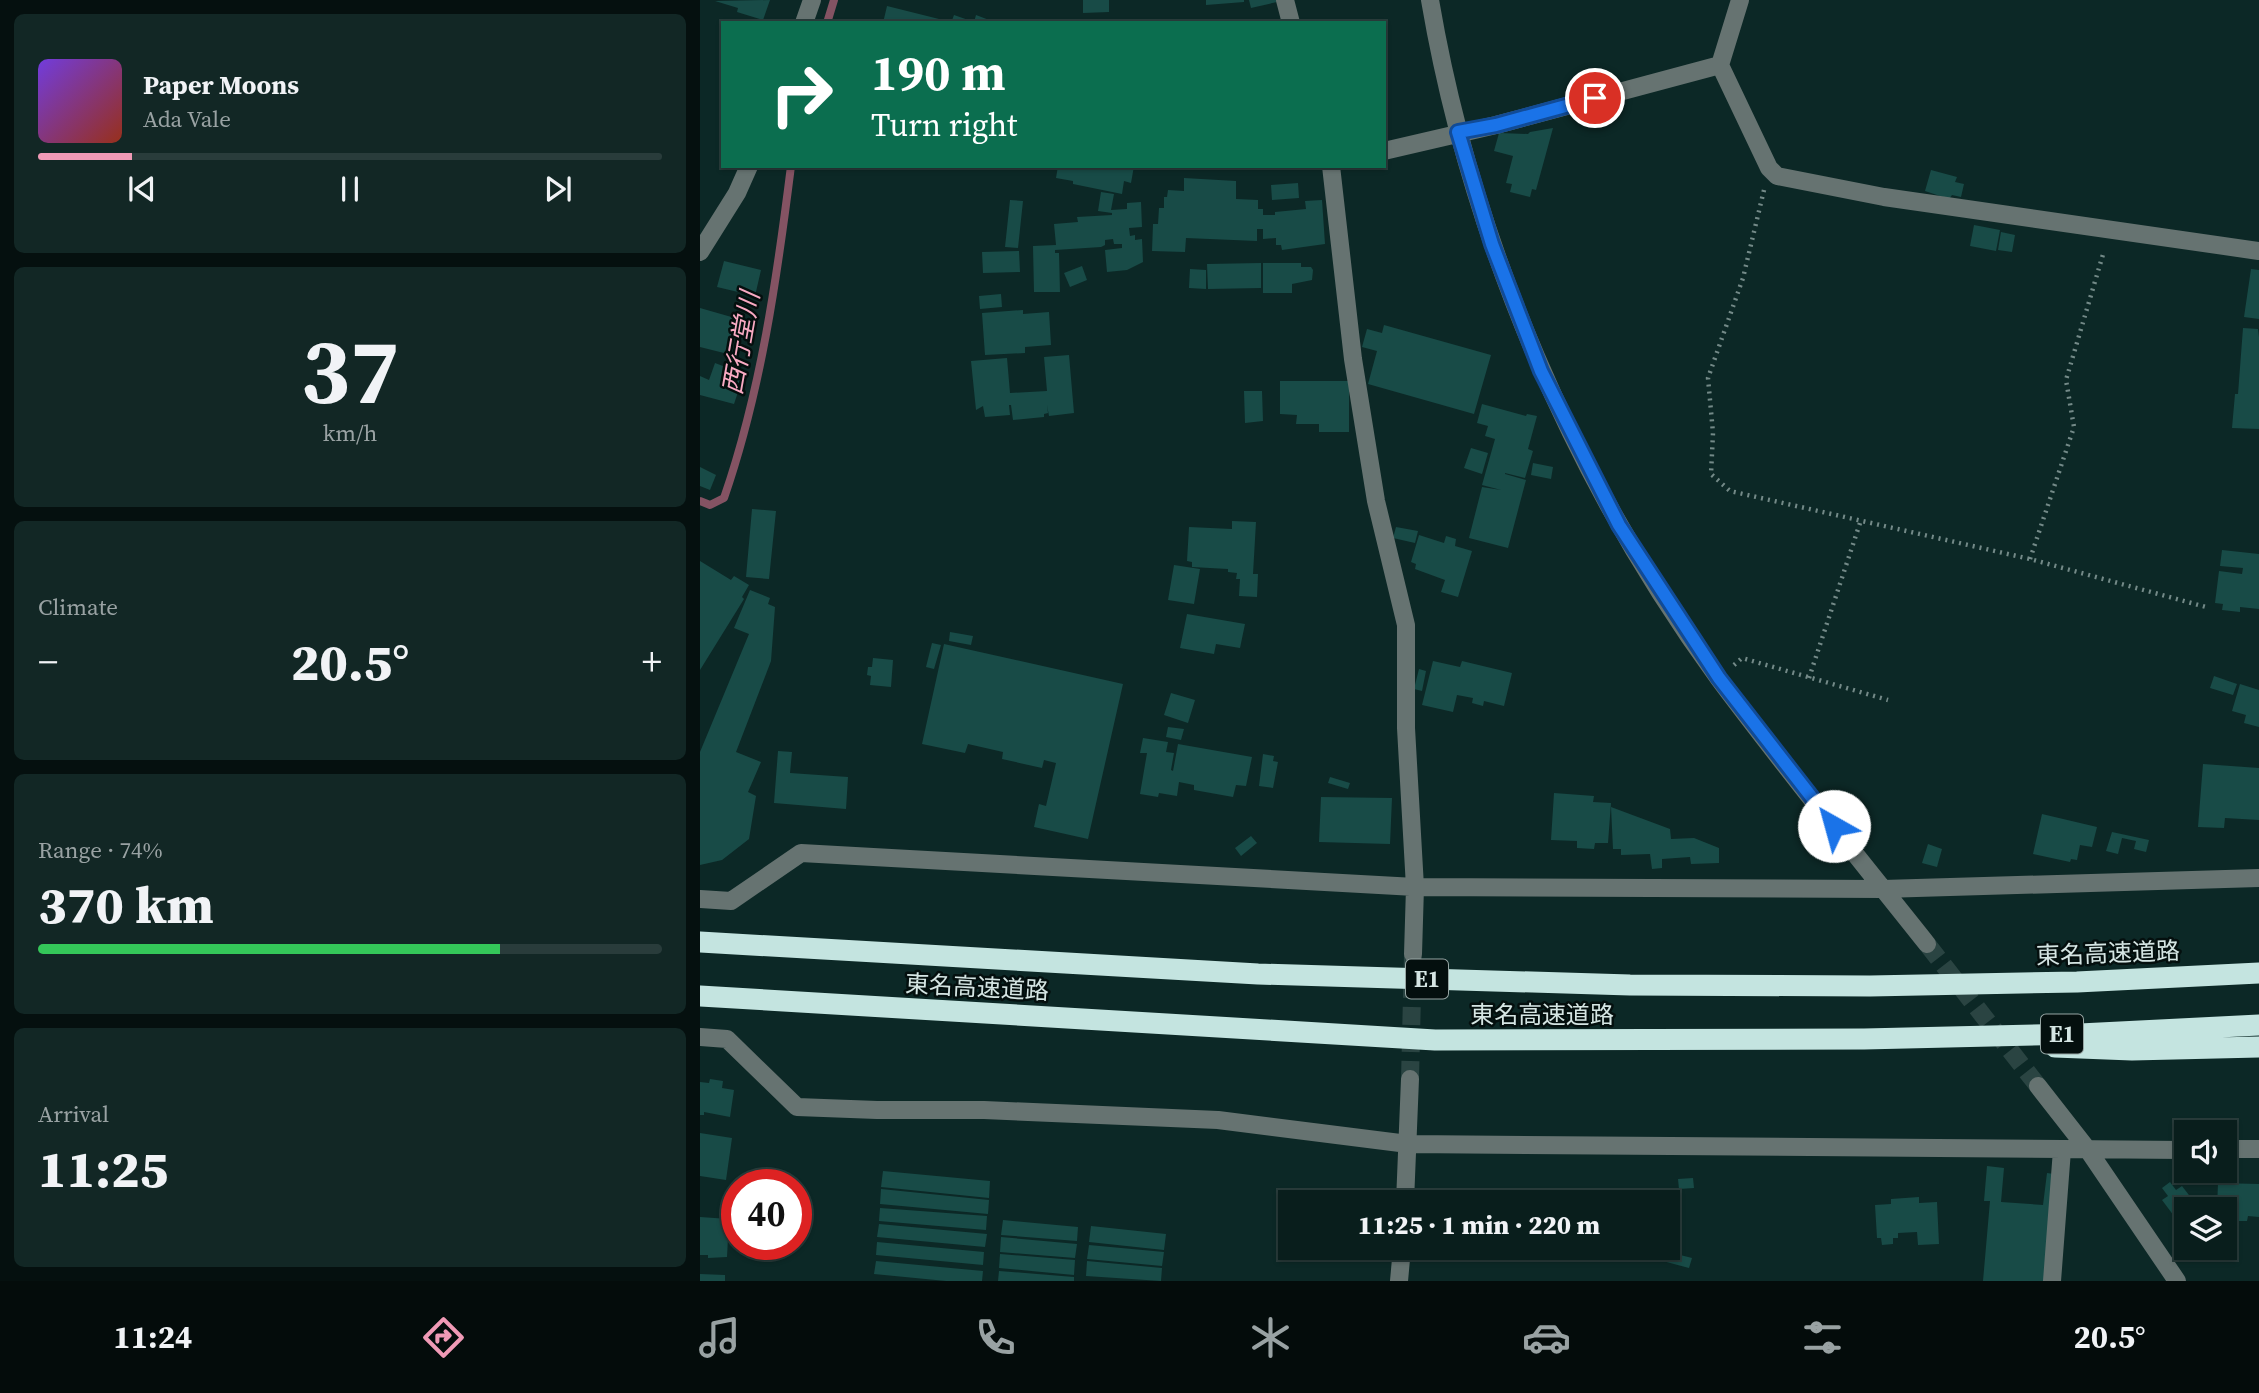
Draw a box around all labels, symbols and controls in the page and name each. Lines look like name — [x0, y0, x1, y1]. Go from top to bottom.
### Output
text: 190 m — [871, 39, 1006, 106]
icon: right — [756, 49, 847, 140]
text: Paper Moons — [143, 67, 299, 103]
pin — [1565, 68, 1625, 128]
icon: arrive — [1576, 79, 1614, 117]
text: Ada Vale — [143, 103, 231, 135]
text: Turn right — [871, 103, 1017, 147]
icon: previous — [123, 170, 161, 208]
icon: pause — [331, 170, 369, 208]
icon: next — [539, 170, 577, 208]
water label: 西行堂川 — [714, 286, 768, 397]
text: 37 — [301, 309, 399, 433]
text: km/h — [323, 417, 377, 449]
text: Climate — [38, 591, 118, 623]
text: 20.5° — [291, 626, 409, 697]
text: − — [38, 636, 58, 688]
text: + — [642, 636, 662, 688]
position arrow — [1797, 789, 1871, 863]
text: Range · 74% — [38, 834, 163, 866]
text: 370 km — [38, 869, 214, 940]
street label: 東名高速道路 — [2035, 934, 2181, 972]
road number: E1 — [1406, 960, 1448, 998]
street label: 東名高速道路 — [904, 967, 1050, 1007]
street label: 東名高速道路 — [1470, 998, 1614, 1031]
road number: E1 — [2041, 1015, 2083, 1054]
text: Arrival — [38, 1098, 109, 1130]
map controls — [2174, 1120, 2237, 1260]
button: sound — [2174, 1120, 2237, 1183]
text: 11:25 — [38, 1133, 168, 1204]
speed limit sign: 40 — [721, 1169, 812, 1260]
button: layers — [2174, 1197, 2237, 1260]
text: 11:25 · 1 min · 220 m — [1358, 1207, 1600, 1243]
icon: directions — [419, 1313, 468, 1362]
icon: music — [695, 1313, 744, 1362]
icon: phone — [971, 1313, 1020, 1362]
icon: climate — [1246, 1313, 1295, 1362]
icon: car — [1522, 1313, 1571, 1362]
icon: filters — [1798, 1313, 1847, 1362]
text: 11:24 — [113, 1315, 192, 1359]
text: 20.5° — [2073, 1315, 2146, 1359]

